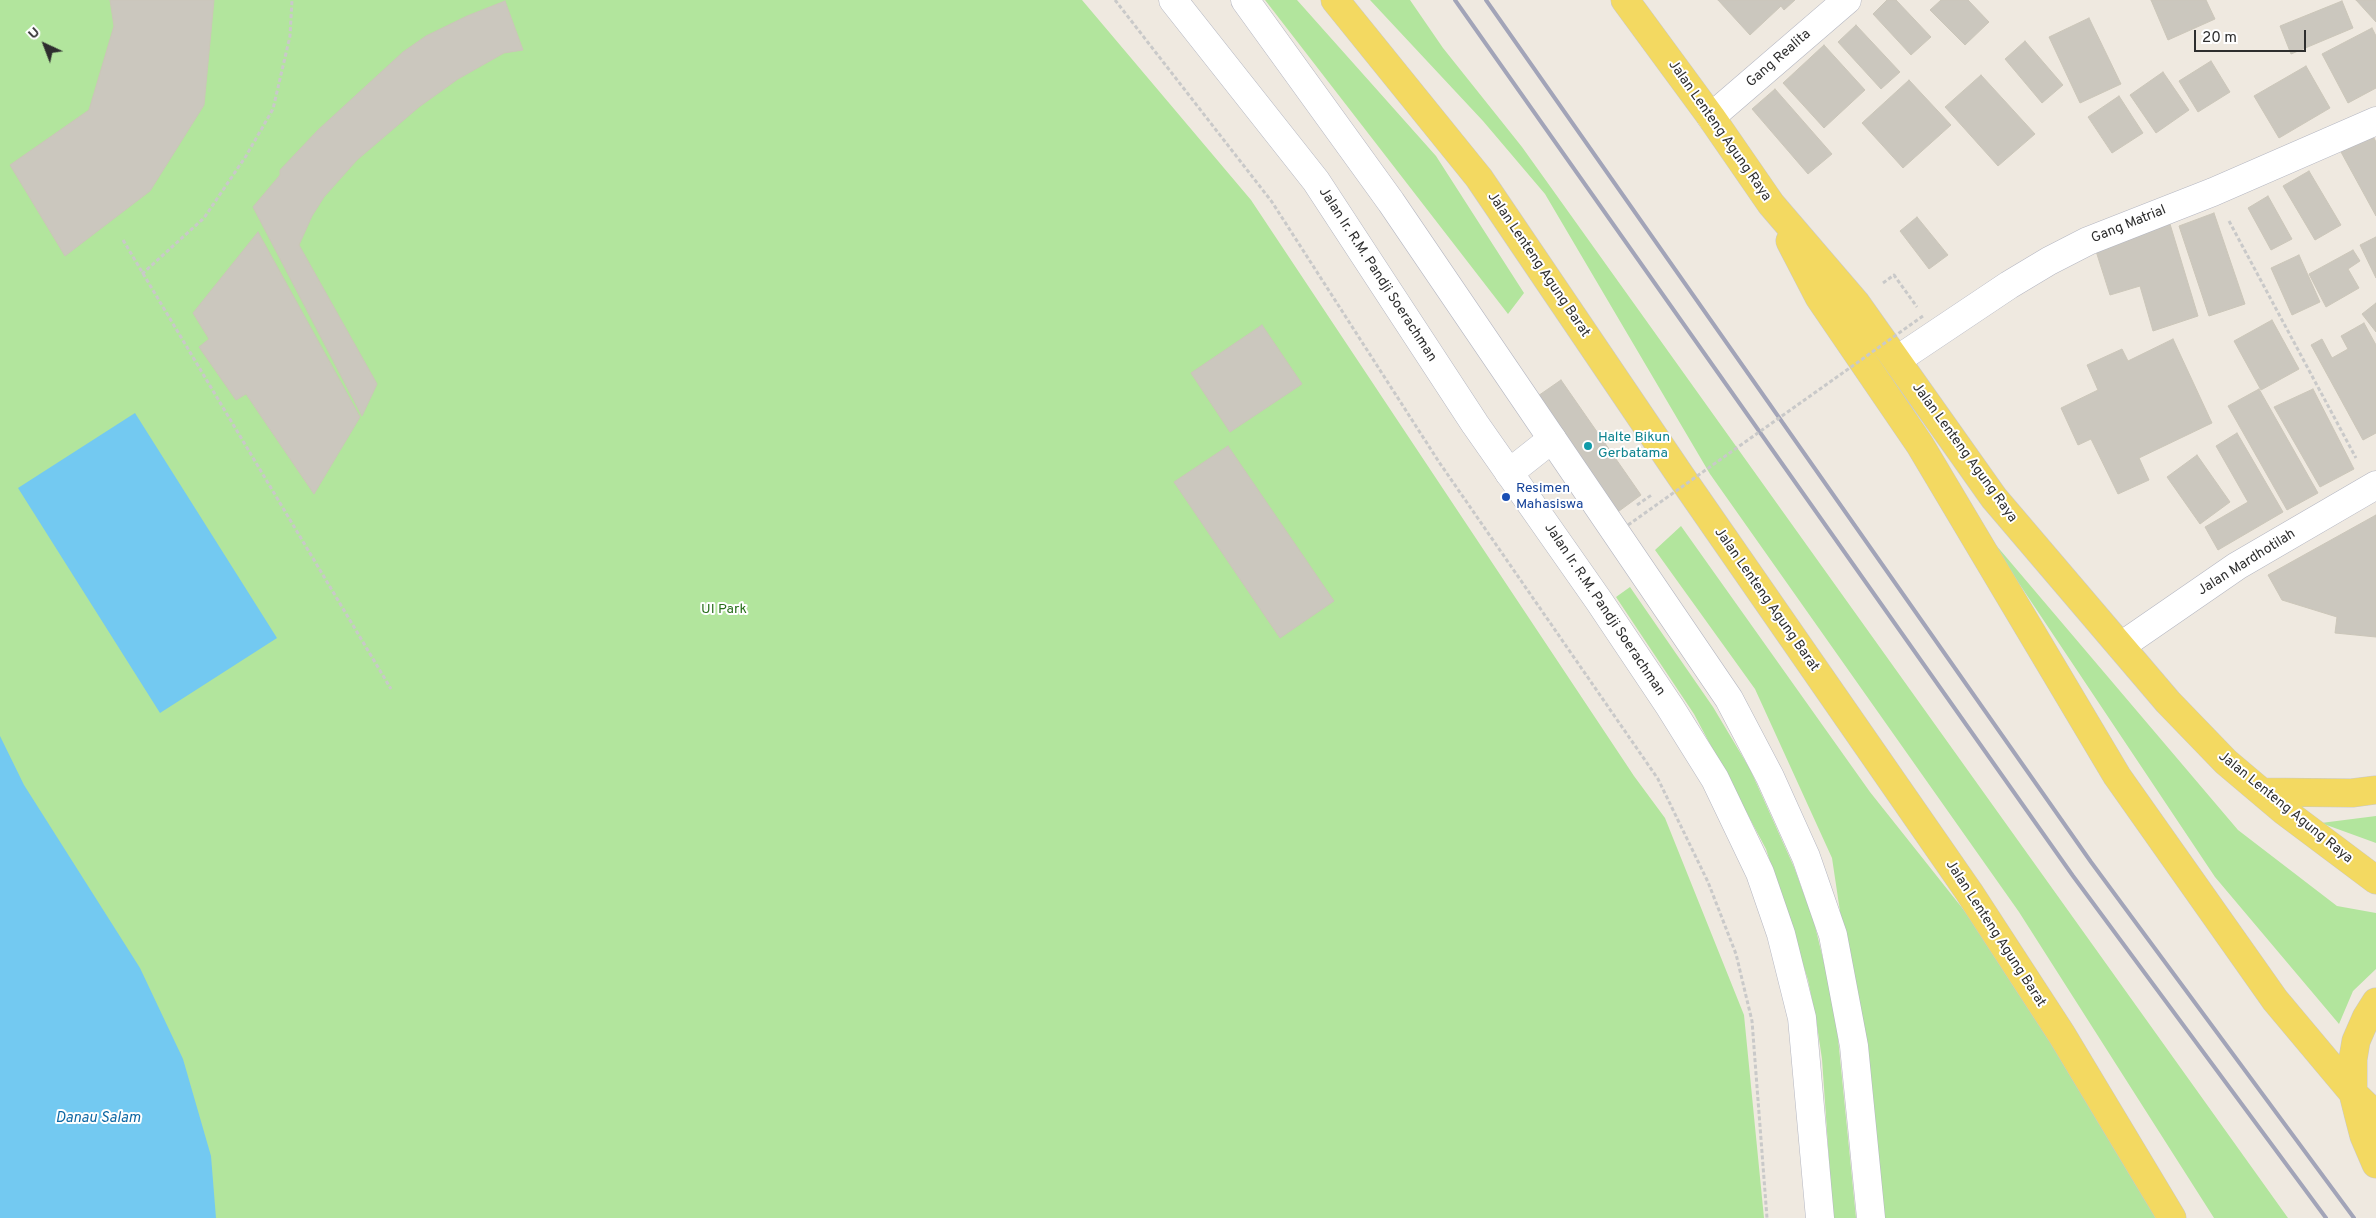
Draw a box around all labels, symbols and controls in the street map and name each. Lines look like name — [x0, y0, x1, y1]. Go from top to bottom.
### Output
north arrow — [20, 20, 70, 70]
scale bar — [2196, 20, 2308, 52]
text: U — [25, 24, 44, 43]
street label: Gang Realita — [1743, 26, 1815, 92]
text: 20 m — [2202, 29, 2237, 48]
street label: Jalan Lenteng Agung Raya — [1664, 57, 1774, 205]
street label: Jalan Ir. R.M. Pandji Soerachman — [1314, 185, 1440, 365]
street label: Jalan Lenteng Agung Barat — [1483, 189, 1593, 341]
street label: Gang Matrial — [2089, 202, 2169, 248]
street label: Jalan Lenteng Agung Raya — [1908, 380, 2020, 526]
place label: Halte Bikun Gerbatama — [1598, 430, 1670, 462]
marker: Halte Bikun Gerbatama — [1582, 440, 1594, 452]
place label: Resimen Mahasiswa — [1516, 481, 1583, 514]
marker: Resimen Mahasiswa — [1500, 491, 1512, 503]
street label: Jalan Ir. R.M. Pandji Soerachman — [1540, 521, 1668, 699]
street label: Jalan Lenteng Agung Barat — [1710, 525, 1822, 675]
street label: Jalan Mardhotilah — [2195, 526, 2299, 600]
park label: UI Park — [701, 602, 747, 618]
street label: Jalan Lenteng Agung Raya — [2214, 749, 2356, 867]
street label: Jalan Lenteng Agung Barat — [1941, 857, 2049, 1011]
water label: Danau Salam — [55, 1110, 141, 1128]

